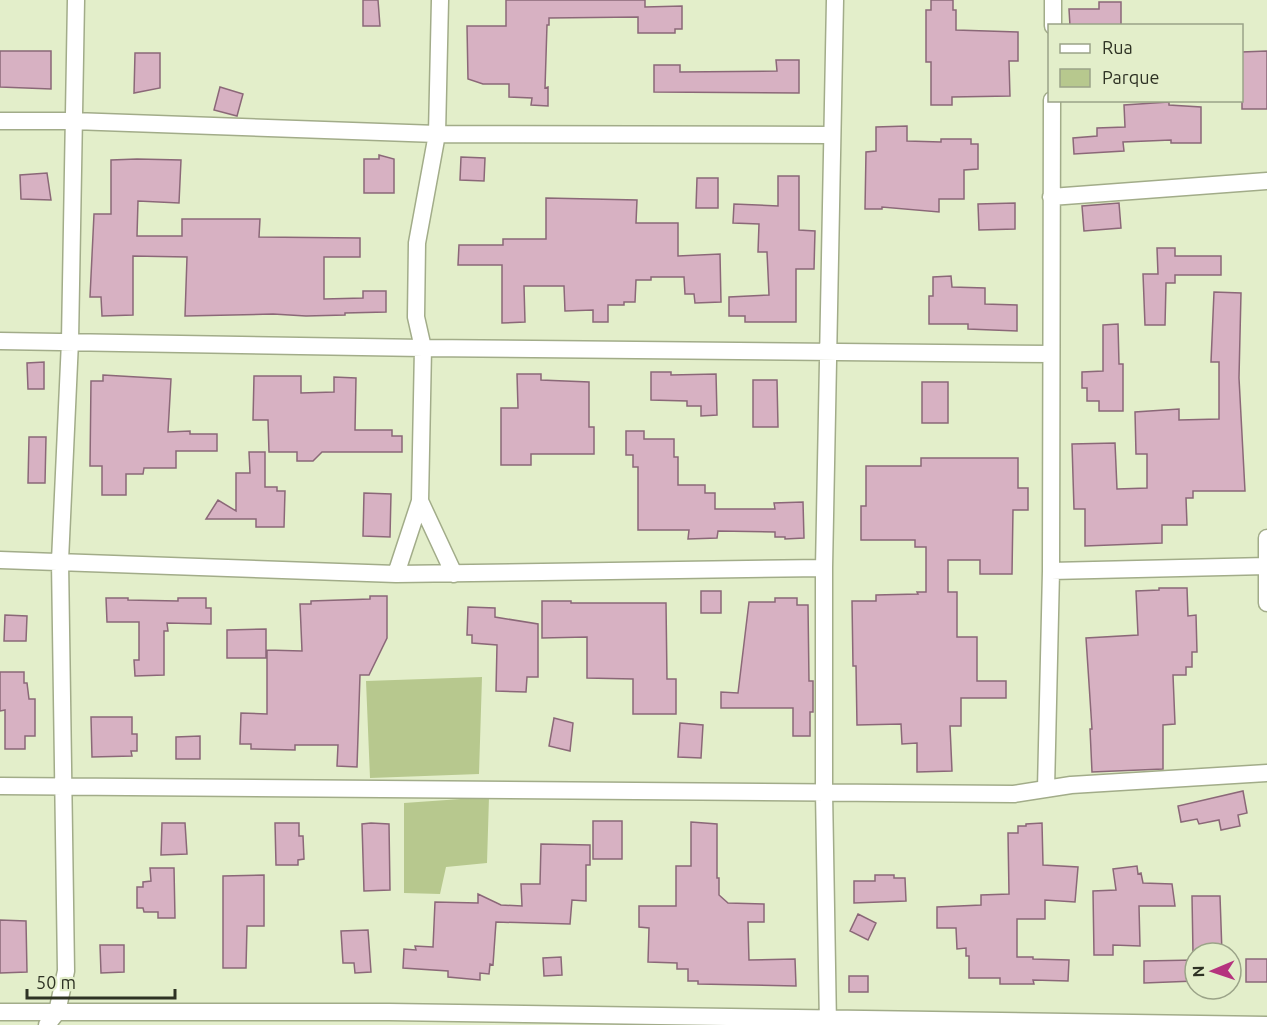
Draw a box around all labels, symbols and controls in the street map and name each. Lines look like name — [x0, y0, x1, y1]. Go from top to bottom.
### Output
legend — [1048, 24, 1243, 102]
text: Rua — [1102, 37, 1133, 57]
text: Parque — [1102, 67, 1159, 87]
north arrow — [1183, 941, 1243, 1001]
scale bar — [27, 962, 176, 1000]
text: N — [1189, 965, 1207, 978]
text: 50 m — [36, 972, 76, 992]

